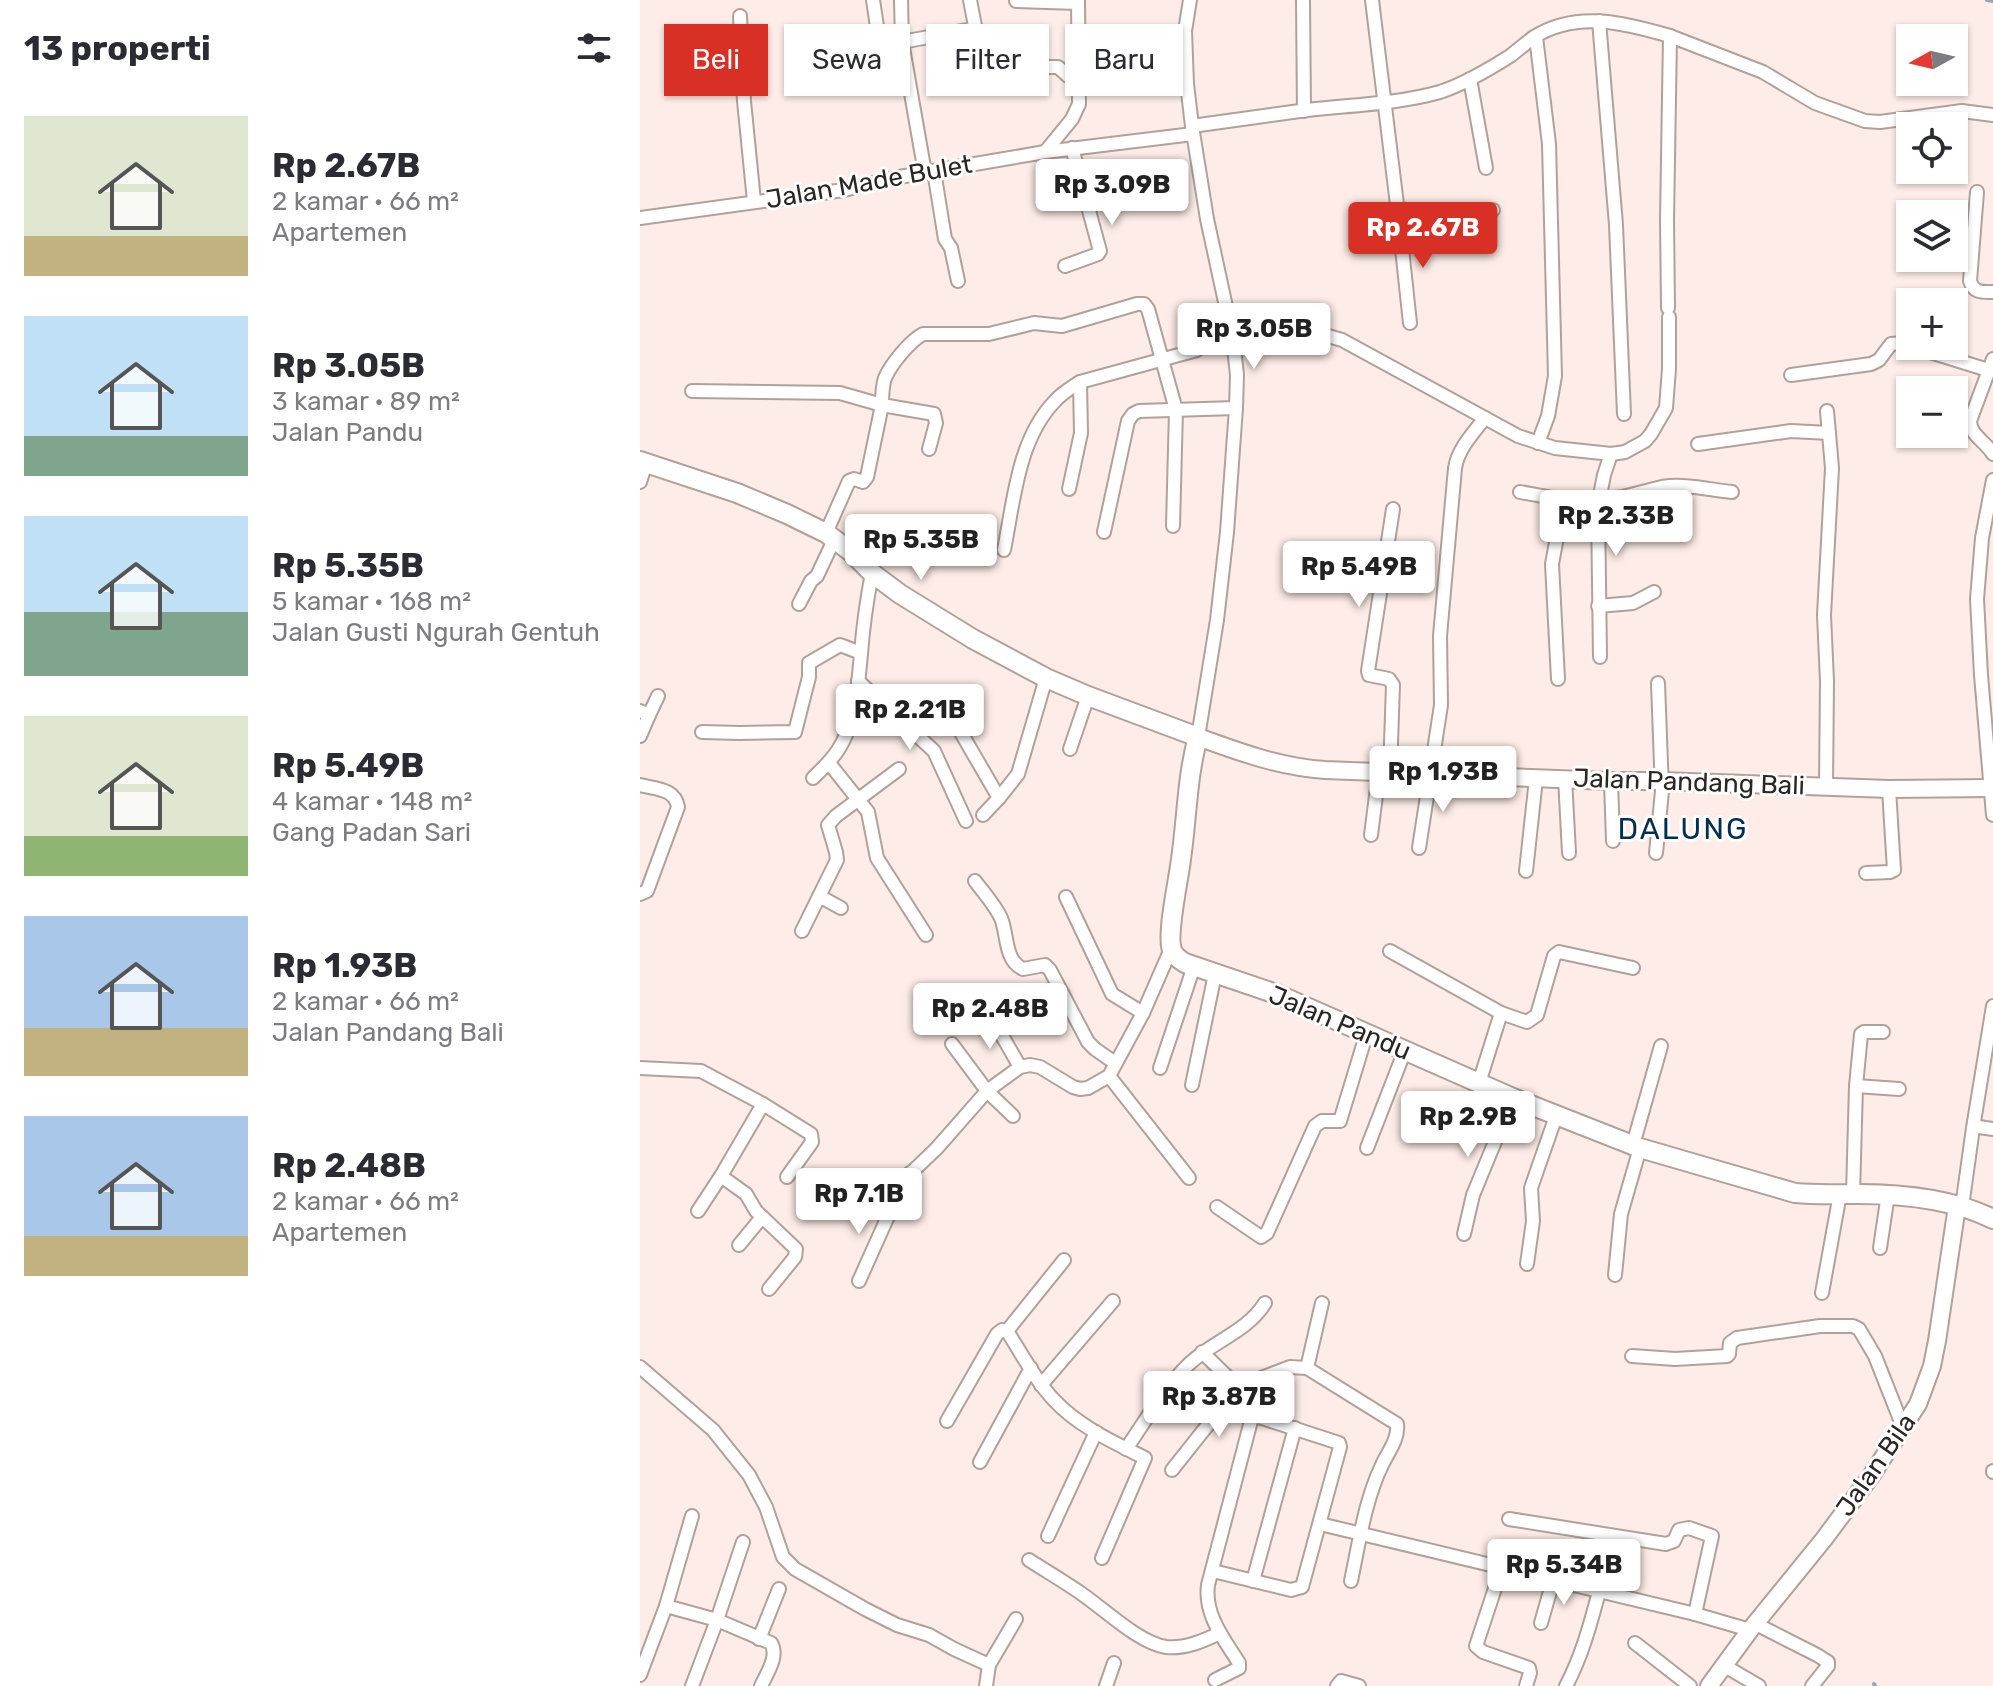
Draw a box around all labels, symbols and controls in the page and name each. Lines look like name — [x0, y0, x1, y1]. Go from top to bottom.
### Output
chip: Beli — [664, 24, 768, 96]
chip: Sewa — [784, 24, 910, 96]
chip: Filter — [926, 24, 1049, 96]
chip: Baru — [1065, 24, 1183, 96]
north arrow — [1896, 24, 1968, 96]
map controls — [1896, 24, 1968, 448]
icon: filters — [572, 26, 616, 70]
text: 13 properti — [24, 28, 211, 69]
button: locate — [1896, 112, 1968, 184]
text: Rp 2.67B — [272, 145, 420, 186]
icon: home — [88, 148, 184, 244]
street label: Jalan Made Bulet — [763, 149, 975, 215]
pin: Rp 3.09B — [1029, 159, 1195, 227]
text: Rp 3.09B — [1054, 169, 1170, 200]
text: 2 kamar · 66 m² — [272, 186, 459, 217]
button: layers — [1896, 200, 1968, 272]
pin: Rp 2.67B — [1340, 202, 1506, 270]
text: Rp 2.67B — [1366, 212, 1480, 243]
text: Apartemen — [272, 217, 407, 248]
button: + — [1896, 288, 1968, 360]
pin: Rp 3.05B — [1171, 303, 1337, 371]
text: Rp 3.05B — [1195, 313, 1313, 344]
text: Rp 3.05B — [272, 345, 425, 386]
icon: home — [88, 348, 184, 444]
button: − — [1896, 376, 1968, 448]
text: 3 kamar · 89 m² — [272, 386, 460, 417]
text: Jalan Pandu — [272, 417, 423, 448]
pin: Rp 2.33B — [1533, 490, 1699, 558]
text: Rp 2.33B — [1558, 500, 1674, 531]
pin: Rp 5.35B — [838, 514, 1004, 582]
text: Rp 5.35B — [863, 524, 979, 555]
pin: Rp 5.49B — [1276, 541, 1442, 609]
text: Rp 5.35B — [272, 545, 424, 586]
icon: home — [88, 548, 184, 644]
text: Rp 5.49B — [1301, 551, 1417, 582]
text: 5 kamar · 168 m² — [272, 586, 471, 617]
text: Jalan Gusti Ngurah Gentuh — [272, 617, 600, 648]
pin: Rp 2.21B — [827, 684, 993, 752]
text: Rp 2.21B — [854, 694, 966, 725]
text: Rp 5.49B — [272, 745, 424, 786]
pin: Rp 1.93B — [1360, 746, 1526, 814]
icon: home — [88, 748, 184, 844]
text: Rp 1.93B — [1387, 756, 1499, 787]
street label: Jalan Pandang Bali — [1573, 762, 1805, 802]
text: 4 kamar · 148 m² — [272, 786, 472, 817]
district label: DALUNG — [1617, 811, 1749, 847]
text: Gang Padan Sari — [272, 817, 471, 848]
text: Rp 1.93B — [272, 945, 417, 986]
icon: home — [88, 948, 184, 1044]
street label: Jalan Pandu — [1264, 979, 1416, 1067]
pin: Rp 2.48B — [907, 983, 1073, 1051]
text: 2 kamar · 66 m² — [272, 986, 459, 1017]
text: Rp 2.48B — [931, 993, 1049, 1024]
text: Jalan Pandang Bali — [272, 1017, 504, 1048]
pin: Rp 2.9B — [1394, 1091, 1542, 1159]
text: Rp 2.9B — [1419, 1101, 1517, 1132]
text: Rp 2.48B — [272, 1145, 426, 1186]
icon: home — [88, 1148, 184, 1244]
pin: Rp 7.1B — [785, 1168, 933, 1236]
text: Rp 7.1B — [814, 1178, 904, 1209]
text: 2 kamar · 66 m² — [272, 1186, 459, 1217]
text: Apartemen — [272, 1217, 407, 1248]
pin: Rp 3.87B — [1136, 1371, 1302, 1439]
text: Rp 3.87B — [1161, 1381, 1277, 1412]
street label: Jalan Bila — [1830, 1408, 1922, 1522]
pin: Rp 5.34B — [1481, 1539, 1647, 1607]
text: Rp 5.34B — [1505, 1549, 1623, 1580]

